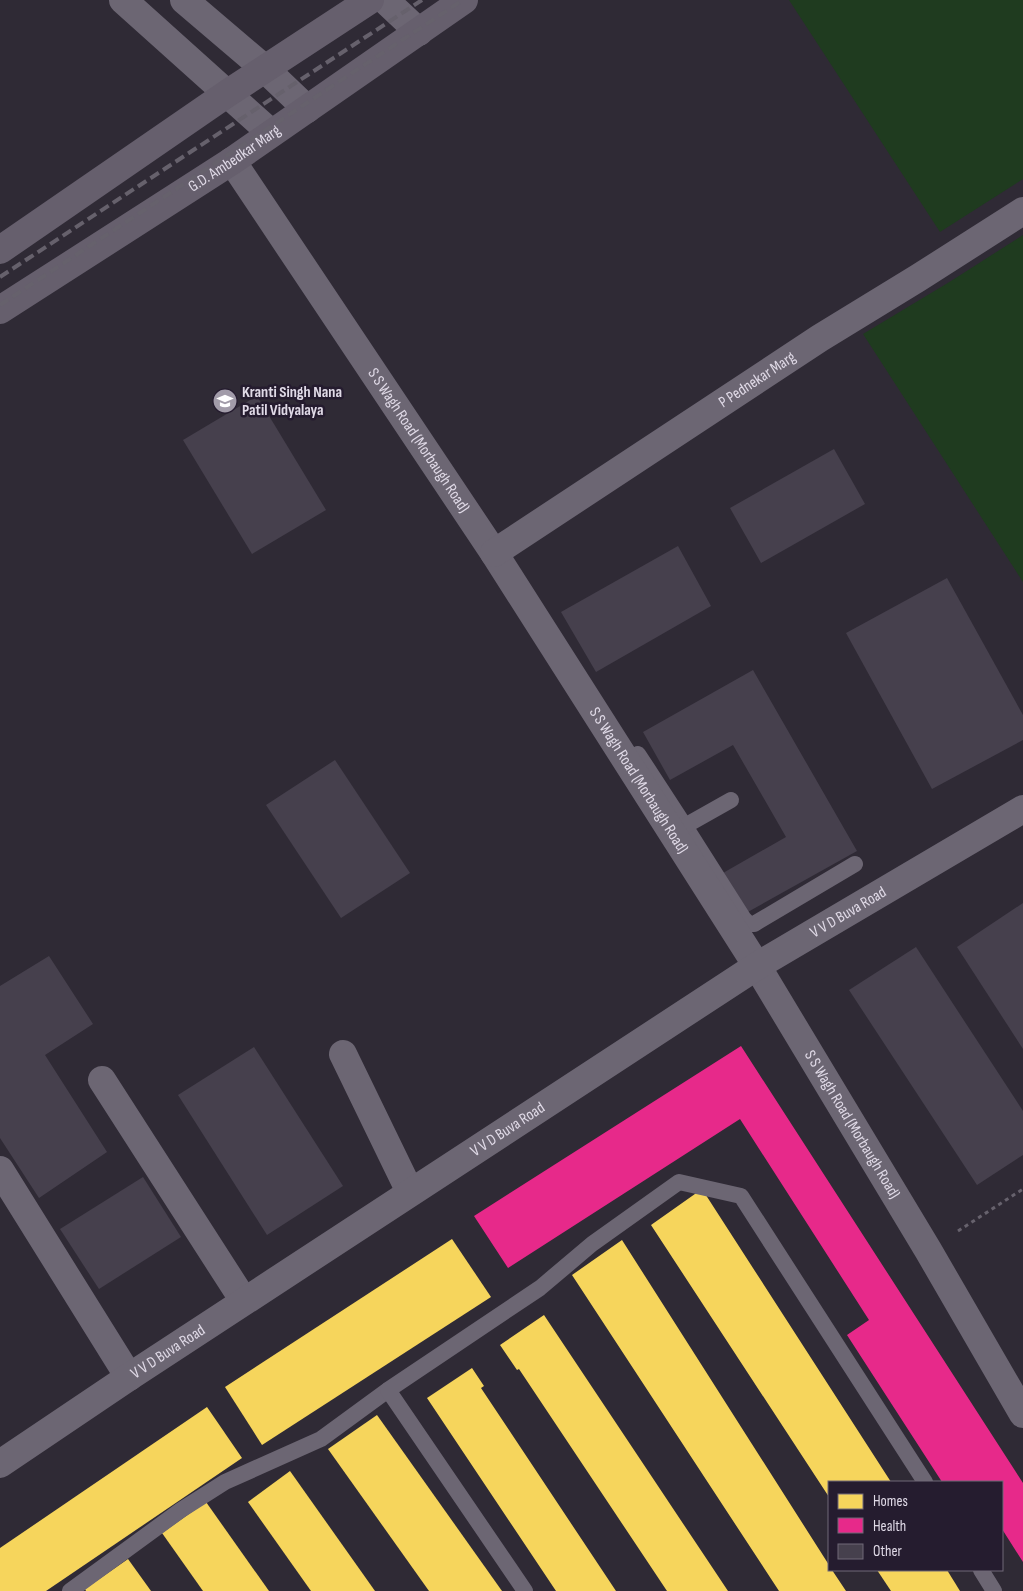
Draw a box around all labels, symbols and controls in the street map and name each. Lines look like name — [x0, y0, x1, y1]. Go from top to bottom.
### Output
street label: G.D. Ambedkar Marg — [185, 121, 284, 196]
street label: P Pednekar Marg — [715, 347, 799, 412]
street label: S S Wagh Road (Morbaugh Road) — [364, 365, 474, 516]
place label: Kranti Singh Nana Patil Vidyalaya — [242, 383, 342, 420]
school or university icon: Kranti Singh Nana Patil Vidyalaya — [212, 388, 238, 414]
street label: S S Wagh Road (Morbaugh Road) — [585, 704, 692, 857]
street label: V V D Buva Road — [807, 882, 890, 942]
street label: S S Wagh Road (Morbaugh Road) — [800, 1047, 904, 1202]
street label: V V D Buva Road — [467, 1098, 548, 1161]
street label: V V D Buva Road — [127, 1320, 209, 1383]
legend — [828, 1481, 1003, 1571]
text: Homes — [873, 1492, 908, 1511]
text: Health — [873, 1517, 906, 1536]
text: Other — [873, 1542, 902, 1561]

